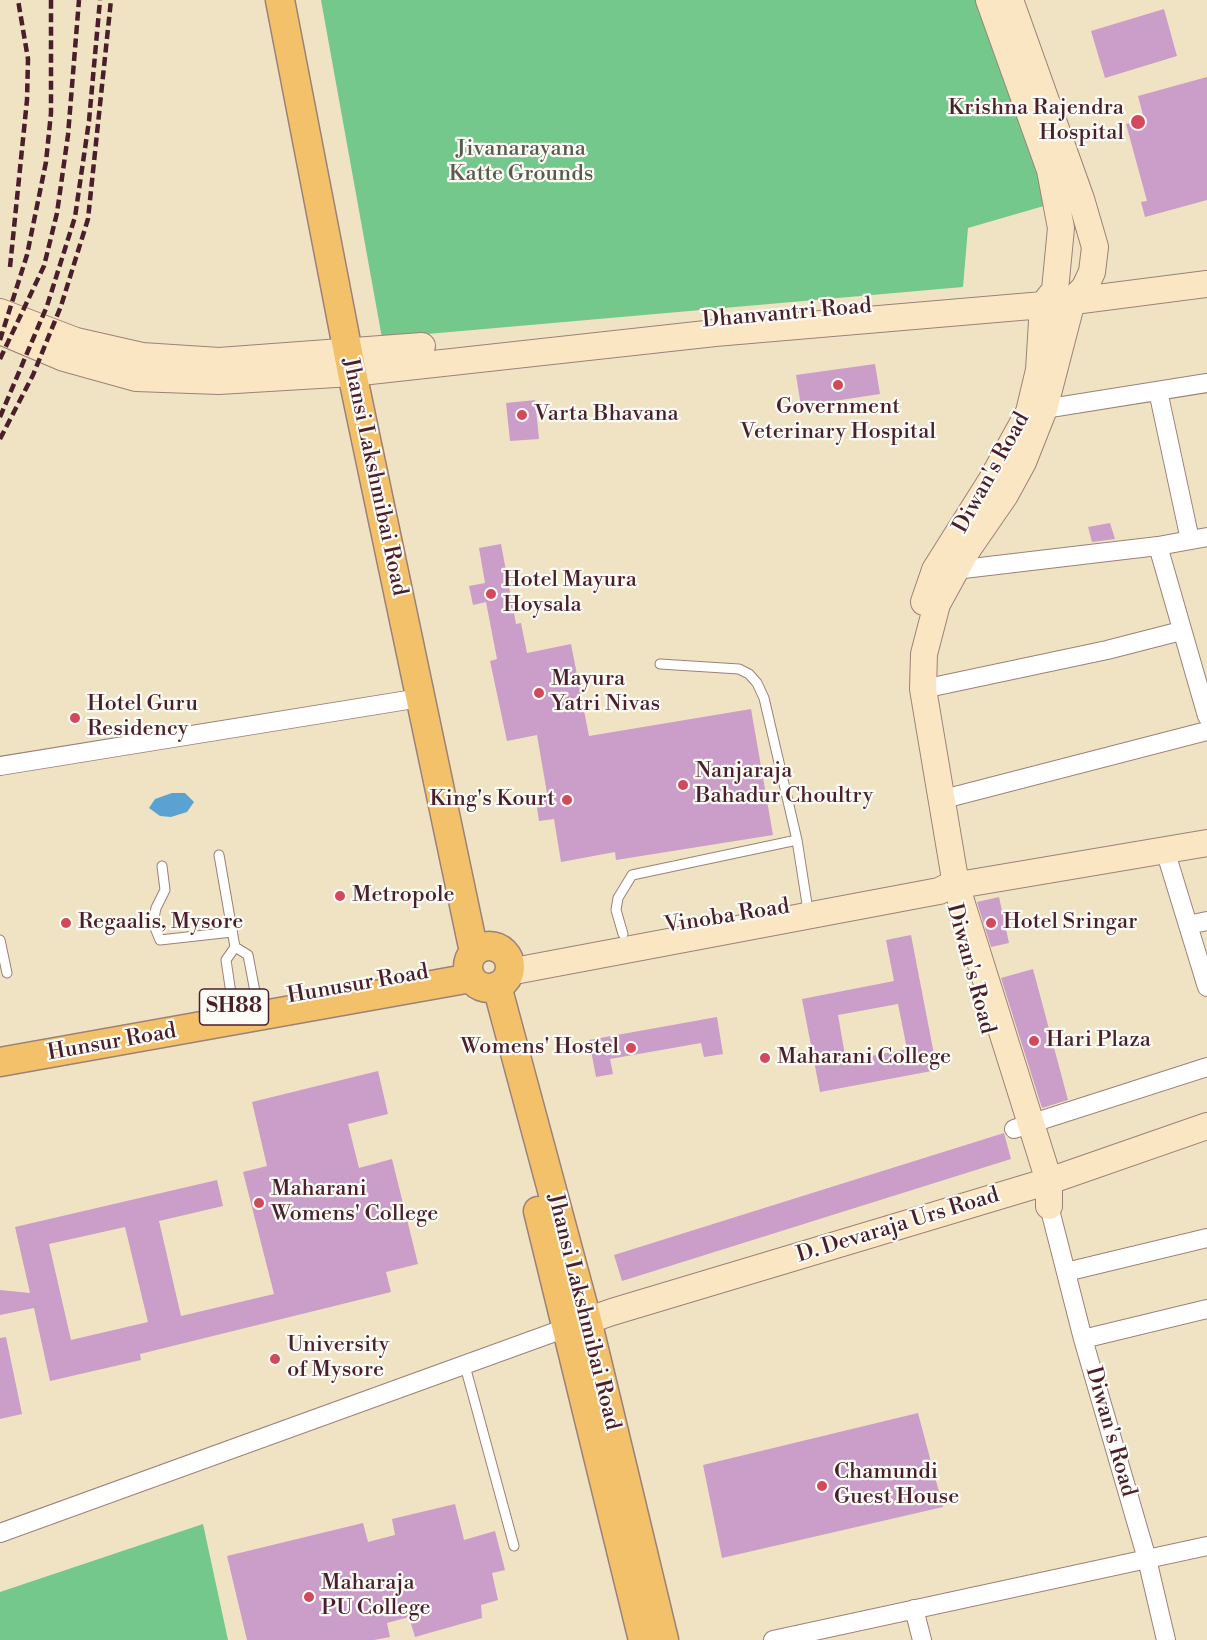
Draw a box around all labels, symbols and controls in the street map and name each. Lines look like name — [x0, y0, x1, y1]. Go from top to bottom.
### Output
place label: Krishna Rajendra Hospital — [948, 96, 1124, 148]
marker: Krishna Rajendra Hospital — [1129, 113, 1147, 131]
park label: Jivanarayana Katte Grounds — [449, 137, 593, 188]
street label: Dhanvantri Road — [701, 293, 873, 335]
street label: Jhansi Lakshmibai Road — [336, 356, 412, 598]
marker: Government Veterinary Hospital — [831, 378, 845, 392]
place label: Government Veterinary Hospital — [740, 395, 936, 446]
place label: Varta Bhavana — [534, 402, 679, 428]
marker: Varta Bhavana — [515, 408, 529, 422]
street label: Diwan's Road — [948, 408, 1036, 538]
place label: Hotel Mayura Hoysala — [503, 568, 637, 620]
marker: Hotel Mayura Hoysala — [484, 587, 498, 601]
place label: Mayura Yatri Nivas — [551, 667, 660, 718]
marker: Mayura Yatri Nivas — [532, 686, 546, 700]
place label: Hotel Guru Residency — [87, 692, 198, 744]
marker: Hotel Guru Residency — [68, 711, 82, 725]
place label: Nanjaraja Bahadur Choultry — [695, 759, 873, 810]
marker: Nanjaraja Bahadur Choultry — [676, 778, 690, 792]
place label: King's Kourt — [429, 787, 555, 813]
marker: King's Kourt — [560, 793, 574, 807]
place label: Metropole — [352, 883, 455, 909]
marker: Metropole — [333, 889, 347, 903]
street label: Vinoba Road — [662, 894, 792, 940]
street label: Diwan's Road — [940, 901, 1000, 1037]
place label: Regaalis, Mysore — [78, 910, 243, 936]
place label: Hotel Sringar — [1003, 910, 1138, 936]
marker: Regaalis, Mysore — [59, 916, 73, 930]
marker: Hotel Sringar — [984, 916, 998, 930]
street label: Hunusur Road — [285, 960, 431, 1010]
road number: SH88 — [200, 989, 268, 1025]
street label: Hunsur Road — [45, 1019, 179, 1067]
place label: Hari Plaza — [1046, 1028, 1151, 1054]
marker: Hari Plaza — [1027, 1034, 1041, 1048]
place label: Womens' Hostel — [461, 1035, 619, 1061]
marker: Womens' Hostel — [624, 1041, 638, 1055]
place label: Maharani College — [777, 1045, 951, 1071]
marker: Maharani College — [758, 1051, 772, 1065]
place label: Maharani Womens' College — [271, 1177, 438, 1228]
street label: D. Devaraja Urs Road — [794, 1183, 1002, 1269]
street label: Jhansi Lakshmibai Road — [541, 1191, 625, 1433]
marker: Maharani Womens' College — [252, 1196, 266, 1210]
place label: University of Mysore — [287, 1333, 389, 1384]
marker: University of Mysore — [268, 1352, 282, 1366]
street label: Diwan's Road — [1079, 1364, 1141, 1500]
place label: Chamundi Guest House — [834, 1460, 959, 1512]
marker: Chamundi Guest House — [815, 1479, 829, 1493]
place label: Maharaja PU College — [321, 1571, 431, 1622]
marker: Maharaja PU College — [302, 1590, 316, 1604]

